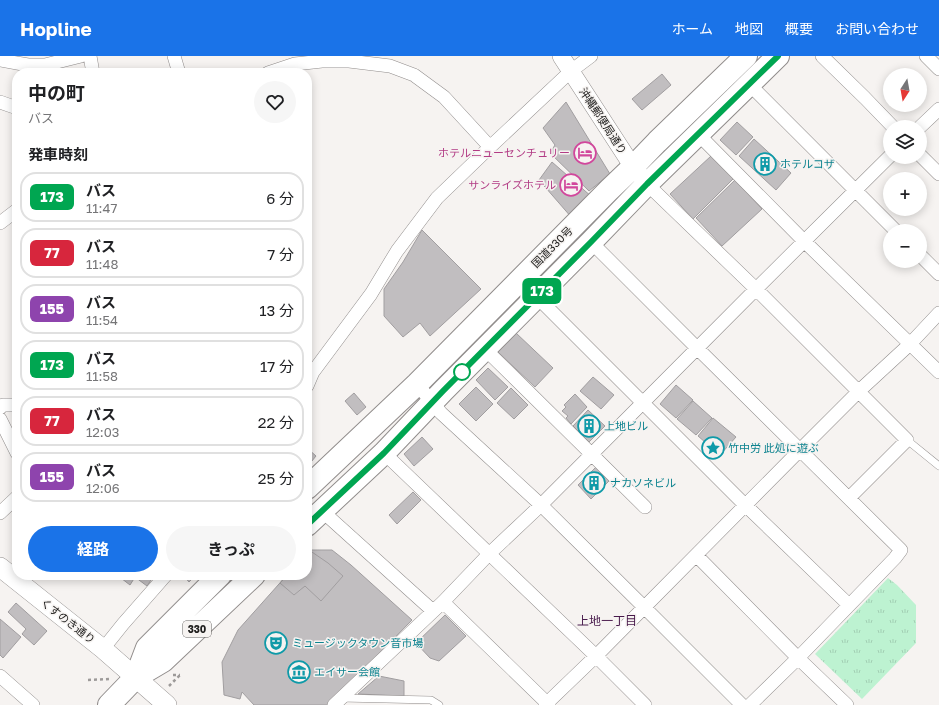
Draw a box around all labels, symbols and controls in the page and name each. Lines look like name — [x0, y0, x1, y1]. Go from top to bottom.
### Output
text: Hopline — [20, 17, 92, 40]
text: ホーム — [671, 20, 713, 37]
text: 地図 — [735, 20, 763, 37]
text: 概要 — [785, 20, 813, 37]
text: お問い合わせ — [835, 20, 919, 37]
north arrow — [883, 68, 927, 112]
map controls — [883, 68, 927, 268]
text: 中の町 — [28, 81, 85, 104]
button: heart — [254, 81, 296, 123]
street label: 沖縄郵便局通り — [577, 85, 630, 157]
text: バス — [28, 110, 54, 126]
button: layers — [883, 120, 927, 164]
hotel icon: ホテルニューセンチュリー — [572, 140, 598, 166]
text: 発車時刻 — [28, 145, 88, 163]
place label: ホテルニューセンチュリー — [438, 146, 570, 159]
building icon: ホテルコザ — [752, 151, 778, 177]
place label: ホテルコザ — [780, 157, 835, 170]
hotel icon: サンライズホテル — [558, 172, 584, 198]
button: + — [883, 172, 927, 216]
place label: サンライズホテル — [468, 178, 556, 191]
text: バス — [86, 181, 116, 199]
text: 173 — [40, 188, 64, 205]
text: 6 分 — [266, 189, 294, 207]
text: 11:47 — [86, 200, 117, 216]
street label: 国道330号 — [528, 223, 575, 270]
button: − — [883, 224, 927, 268]
text: バス — [86, 237, 116, 255]
text: 77 — [44, 244, 60, 261]
text: 7 分 — [267, 245, 294, 263]
text: 11:48 — [86, 256, 118, 272]
line badge: 173 — [519, 278, 565, 304]
text: 173 — [530, 282, 554, 299]
text: バス — [86, 293, 116, 311]
text: 155 — [40, 300, 64, 317]
text: 13 分 — [259, 301, 294, 319]
text: 11:54 — [86, 312, 118, 328]
text: バス — [86, 349, 116, 367]
text: 173 — [40, 356, 64, 373]
text: 17 分 — [260, 357, 294, 375]
unlabelled marker — [453, 363, 471, 381]
text: 11:58 — [86, 368, 118, 384]
text: バス — [86, 405, 116, 423]
text: 77 — [44, 412, 60, 429]
text: 22 分 — [258, 413, 294, 431]
building icon: 上地ビル — [576, 413, 602, 439]
place label: 上地ビル — [604, 419, 648, 432]
text: 12:03 — [86, 424, 119, 440]
place icon: 竹中労 此処に遊ぶ — [700, 435, 726, 461]
place label: 竹中労 此処に遊ぶ — [728, 441, 819, 454]
text: バス — [86, 461, 116, 479]
text: 155 — [40, 468, 64, 485]
text: 25 分 — [258, 469, 294, 487]
building icon: ナカソネビル — [581, 470, 607, 496]
place label: ナカソネビル — [610, 476, 676, 489]
text: 12:06 — [86, 480, 120, 496]
button: 経路 — [28, 526, 158, 572]
button: きっぷ — [166, 526, 296, 572]
street label: くすのき通り — [38, 595, 98, 646]
district label: 上地一丁目 — [577, 613, 637, 628]
road number: 330 — [183, 621, 211, 637]
theatre icon: ミュージックタウン音市場 — [263, 630, 289, 656]
place label: ミュージックタウン音市場 — [292, 636, 423, 649]
museum icon: エイサー会館 — [286, 659, 312, 685]
place label: エイサー会館 — [314, 665, 380, 678]

